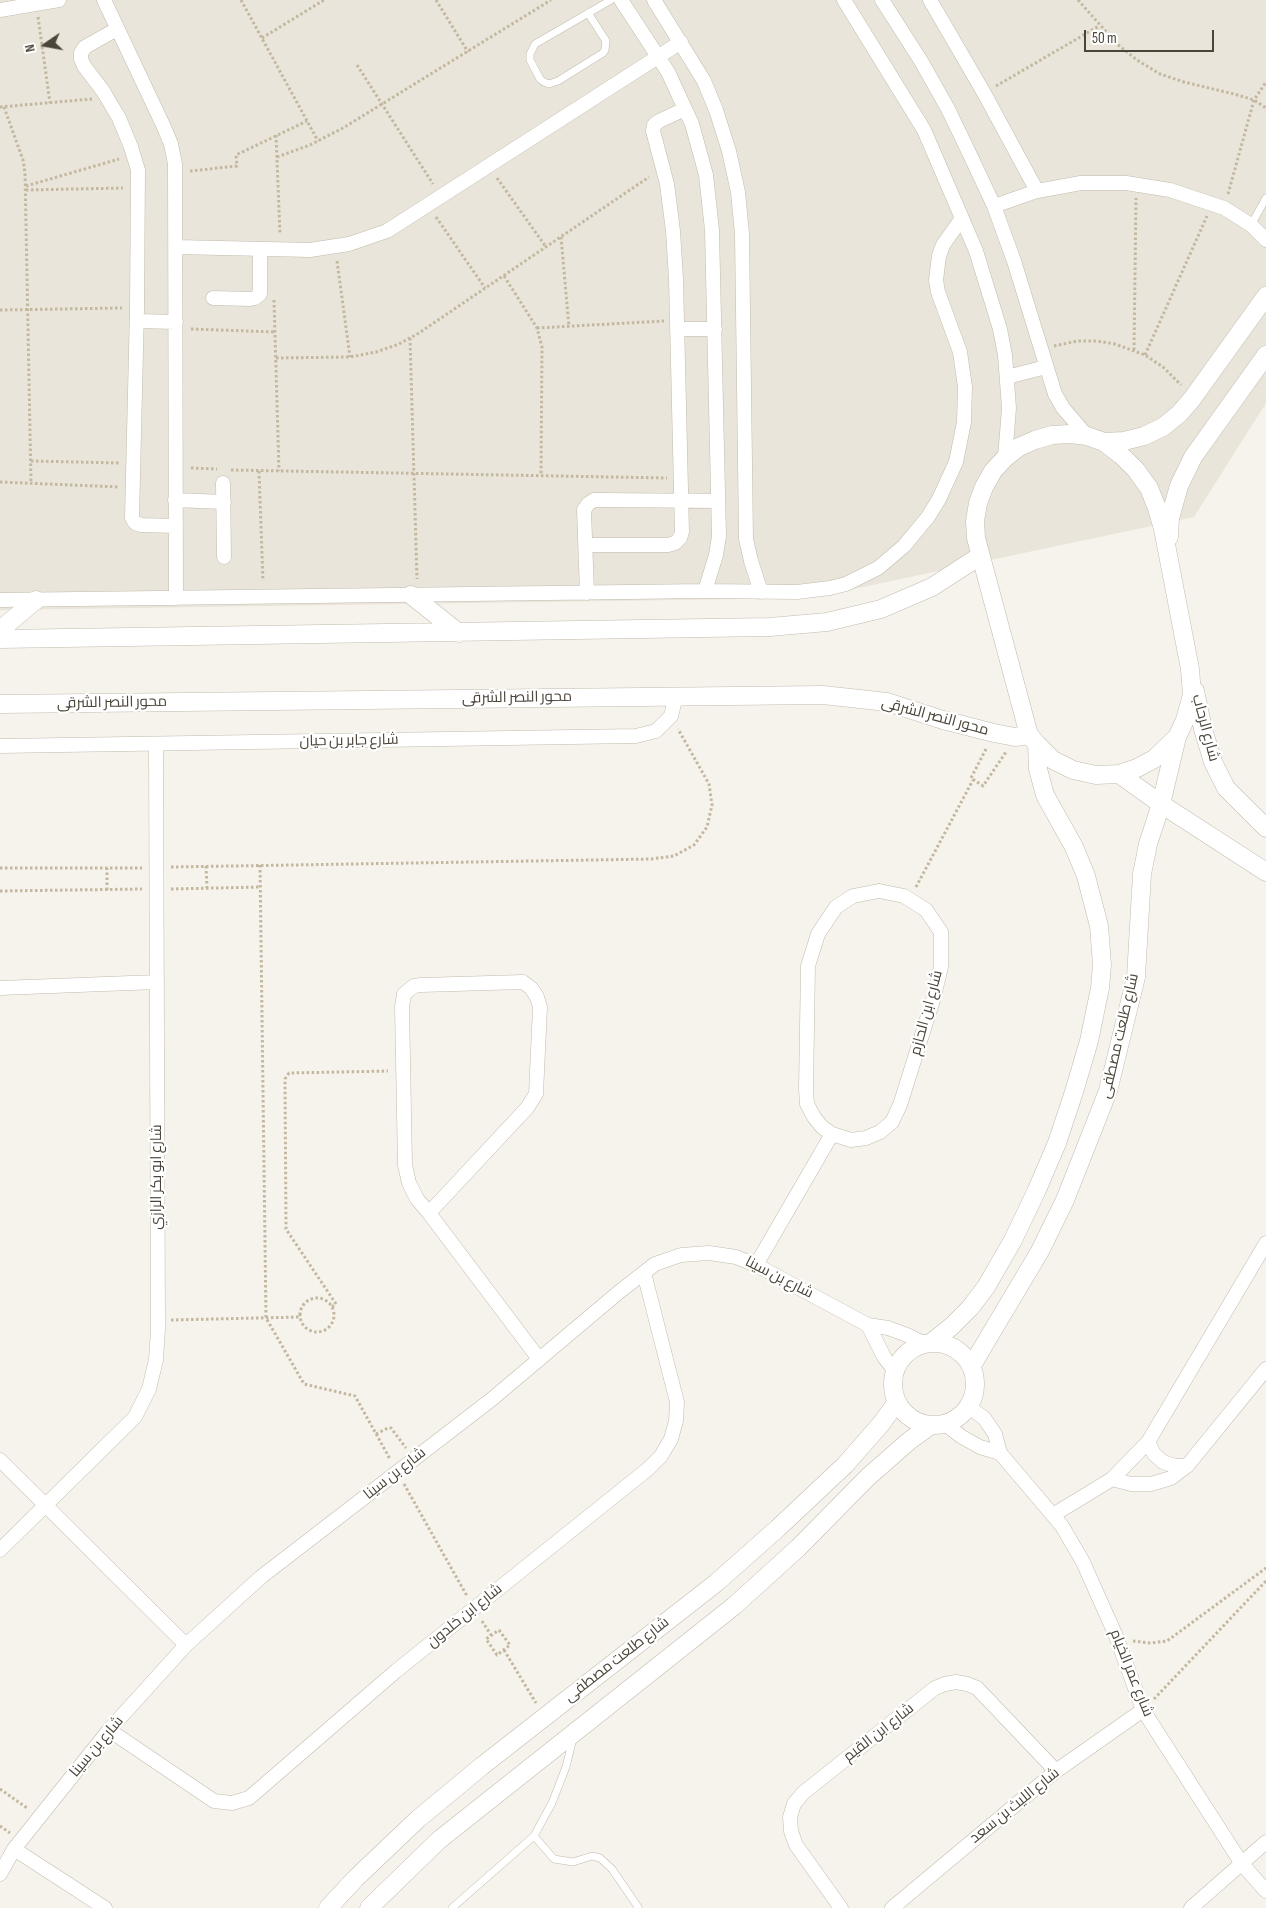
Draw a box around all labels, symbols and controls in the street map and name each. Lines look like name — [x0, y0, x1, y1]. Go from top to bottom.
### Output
north arrow — [20, 20, 70, 70]
scale bar — [1086, 20, 1216, 52]
text: 50 m — [1092, 29, 1117, 48]
text: N — [21, 43, 39, 54]
street label: محور النصر الشرقى — [462, 688, 572, 708]
street label: شارع الرحاب — [1187, 692, 1223, 764]
street label: محور النصر الشرقى — [57, 693, 167, 713]
street label: محور النصر الشرقى — [879, 694, 991, 740]
street label: شارع جابر بن حيان — [299, 731, 399, 751]
street label: شارع ابن الحازم — [907, 969, 947, 1057]
street label: شارع طلعت مصطفى — [1097, 972, 1143, 1100]
street label: شارع ابو بكر الرازي — [148, 1124, 166, 1230]
street label: شارع بن سينا — [742, 1253, 816, 1303]
street label: شارع بن سينا — [360, 1444, 430, 1504]
street label: شارع ابن خلدون — [424, 1580, 506, 1652]
street label: شارع طلعت مصطفى — [561, 1614, 673, 1706]
street label: شارع عمر الخيام — [1105, 1627, 1157, 1719]
street label: شارع ابن القيم — [840, 1700, 918, 1766]
street label: شارع بن سينا — [66, 1713, 128, 1781]
street label: شارع الليث بن سعد — [967, 1764, 1063, 1848]

